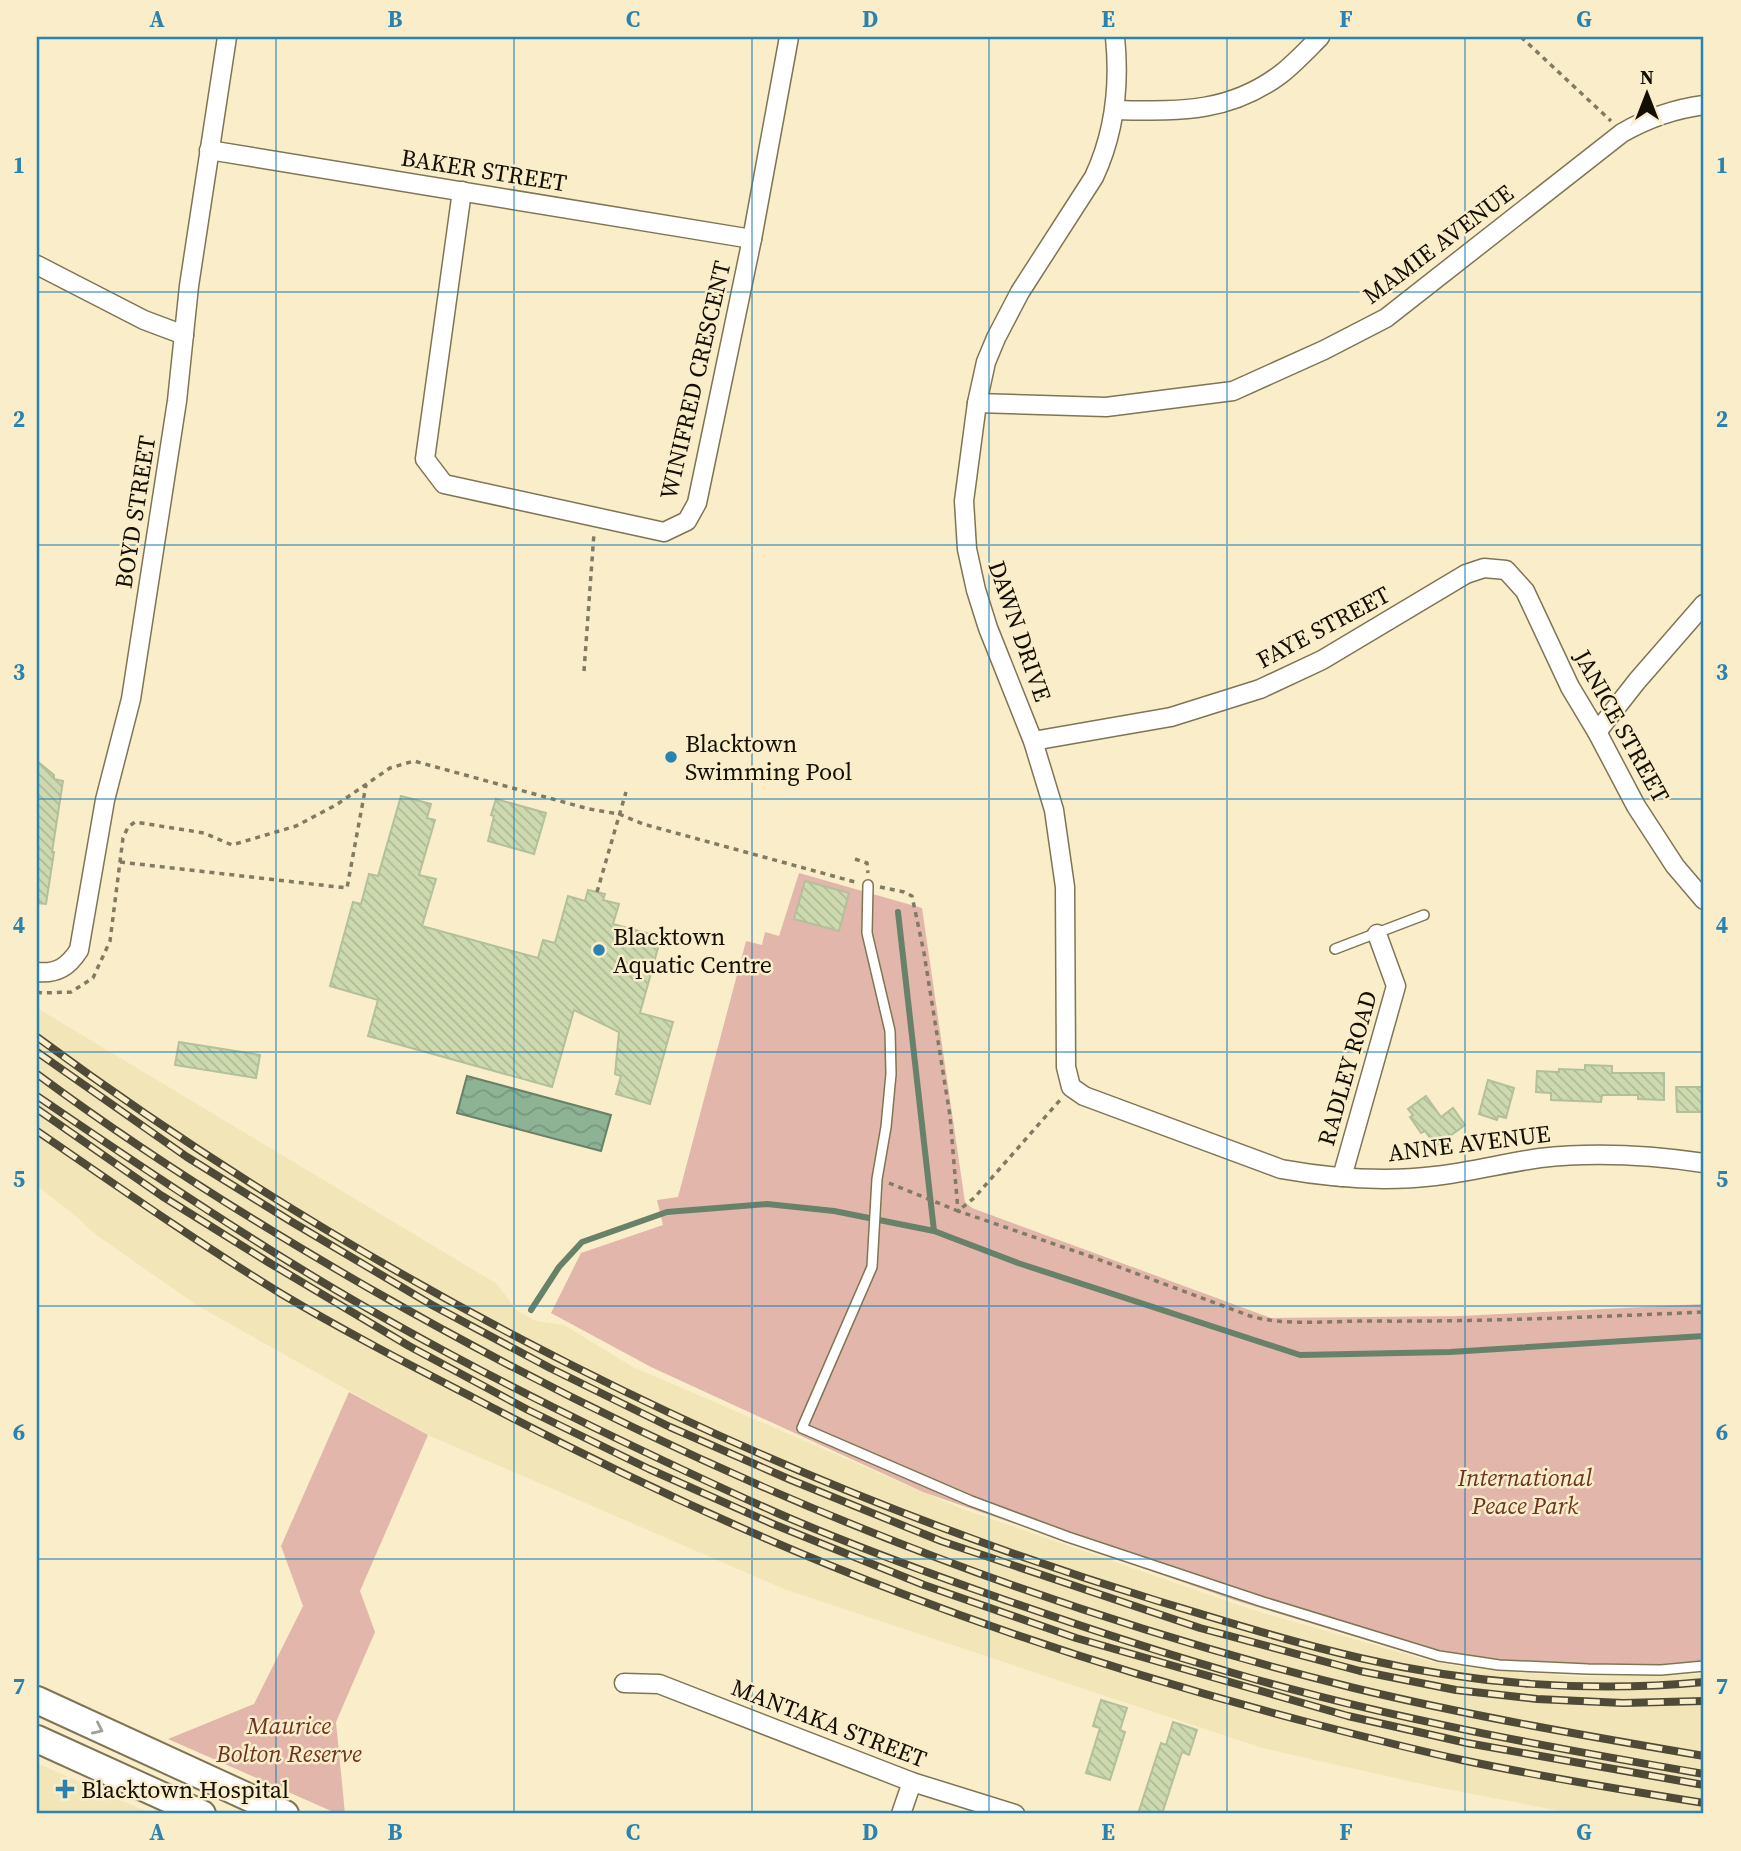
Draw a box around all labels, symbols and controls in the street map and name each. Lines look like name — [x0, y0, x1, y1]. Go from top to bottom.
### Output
text: A — [149, 3, 165, 35]
text: B — [388, 3, 403, 35]
text: C — [626, 3, 640, 35]
text: D — [862, 3, 878, 35]
text: E — [1101, 3, 1115, 35]
text: F — [1339, 3, 1353, 35]
text: G — [1576, 3, 1592, 35]
north arrow — [1612, 60, 1682, 130]
text: N — [1640, 64, 1654, 90]
street label: BAKER STREET — [399, 141, 570, 199]
text: 1 — [13, 149, 25, 181]
text: 1 — [1716, 149, 1728, 181]
street label: MAMIE AVENUE — [1356, 176, 1520, 312]
street label: WINIFRED CRESCENT — [651, 257, 739, 503]
text: 2 — [13, 403, 25, 435]
text: 2 — [1716, 403, 1728, 435]
street label: BOYD STREET — [107, 433, 163, 591]
street label: DAWN DRIVE — [981, 556, 1059, 706]
street label: FAYE STREET — [1250, 578, 1396, 676]
street label: JANICE STREET — [1566, 643, 1678, 809]
text: 3 — [13, 656, 25, 688]
text: 3 — [1716, 656, 1728, 688]
place label: Blacktown Swimming Pool — [685, 727, 852, 788]
marker: Blacktown Swimming Pool — [663, 749, 679, 765]
text: 4 — [13, 909, 25, 941]
text: 4 — [1716, 909, 1728, 941]
place label: Blacktown Aquatic Centre — [613, 920, 772, 981]
marker: Blacktown Aquatic Centre — [591, 942, 607, 958]
street label: RADLEY ROAD — [1309, 987, 1385, 1149]
street label: ANNE AVENUE — [1386, 1117, 1552, 1169]
text: 5 — [13, 1163, 25, 1195]
text: 5 — [1716, 1163, 1728, 1195]
text: 6 — [13, 1416, 25, 1448]
text: 6 — [1716, 1416, 1728, 1448]
park label: International Peace Park — [1457, 1461, 1592, 1522]
text: 7 — [13, 1670, 25, 1702]
text: 7 — [1716, 1670, 1728, 1702]
street label: MANTAKA STREET — [727, 1671, 932, 1776]
park label: Maurice Bolton Reserve — [215, 1709, 362, 1770]
one-way arrow — [91, 1721, 103, 1735]
place label: Blacktown Hospital — [81, 1773, 289, 1806]
marker: Blacktown Hospital — [55, 1779, 75, 1799]
text: A — [149, 1816, 165, 1848]
text: B — [388, 1816, 403, 1848]
text: C — [626, 1816, 640, 1848]
text: D — [862, 1816, 878, 1848]
text: E — [1101, 1816, 1115, 1848]
text: F — [1339, 1816, 1353, 1848]
text: G — [1576, 1816, 1592, 1848]

